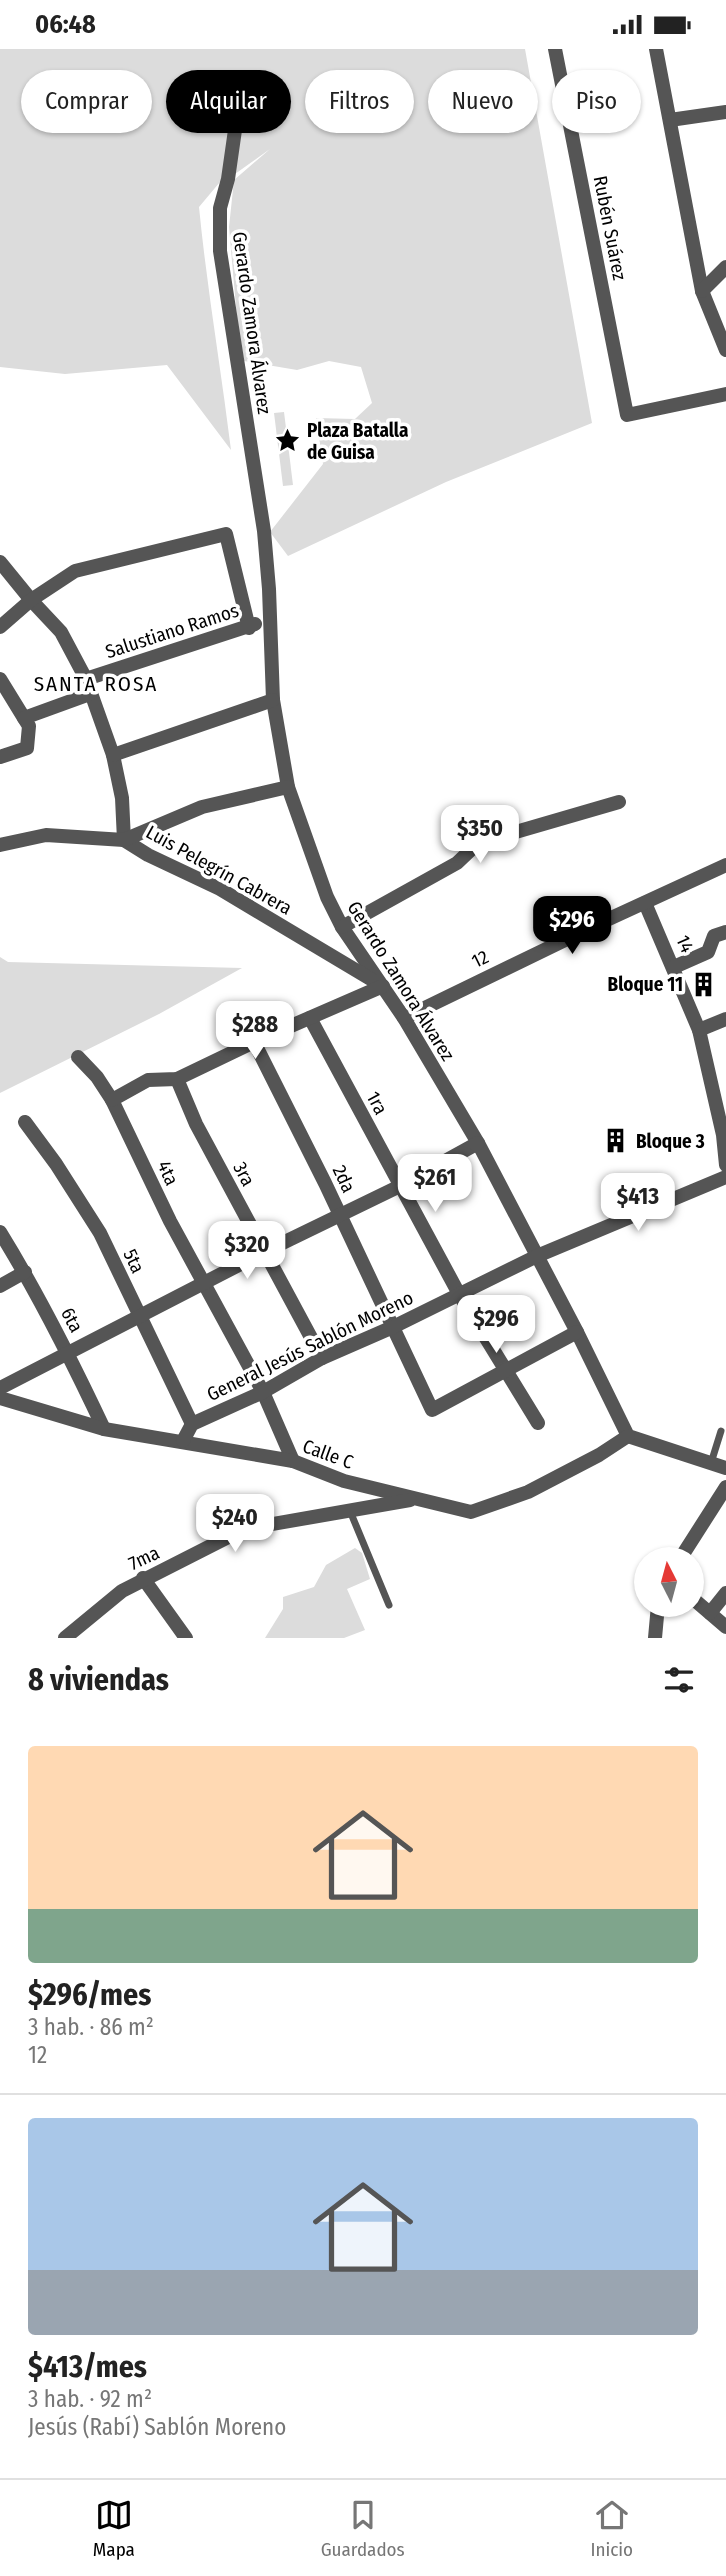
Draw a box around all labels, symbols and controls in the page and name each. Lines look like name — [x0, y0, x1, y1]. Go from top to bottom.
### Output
text: 06:48 — [35, 9, 96, 40]
chip: Comprar — [21, 70, 152, 133]
chip: Alquilar — [166, 70, 291, 133]
chip: Filtros — [305, 70, 414, 133]
chip: Nuevo — [428, 70, 538, 133]
chip: Piso — [552, 70, 641, 133]
street label: Rubén Suárez — [589, 174, 631, 283]
street label: Gerardo Zamora Álvarez — [228, 230, 276, 416]
place label: Plaza Batalla de Guisa — [307, 419, 408, 464]
place icon: Plaza Batalla de Guisa — [273, 427, 301, 455]
street label: Salustiano Ramos — [103, 599, 241, 663]
district label: SANTA ROSA — [34, 671, 158, 697]
pin: $350 — [439, 805, 521, 865]
text: $350 — [457, 814, 503, 842]
street label: Luis Pelegrín Cabrera — [142, 820, 296, 920]
street label: Gerardo Zamora Álvarez — [343, 897, 460, 1066]
pin: $296 — [531, 897, 613, 956]
text: $296 — [549, 905, 595, 933]
street label: 14 — [671, 932, 699, 956]
street label: 12 — [468, 945, 492, 973]
building icon: Bloque 11 — [689, 970, 717, 998]
place label: Bloque 11 — [608, 973, 683, 996]
pin: $288 — [214, 1002, 296, 1061]
text: $288 — [232, 1010, 278, 1038]
street label: 1ra — [362, 1088, 392, 1118]
building icon: Bloque 3 — [602, 1127, 630, 1155]
place label: Bloque 3 — [636, 1130, 705, 1153]
pin: $261 — [394, 1155, 476, 1214]
street label: 4ta — [152, 1157, 184, 1189]
street label: 3ra — [228, 1158, 260, 1190]
street label: 2da — [328, 1162, 360, 1196]
text: $261 — [414, 1163, 456, 1191]
pin: $413 — [597, 1173, 679, 1233]
text: $413 — [617, 1182, 659, 1210]
pin: $320 — [206, 1221, 288, 1281]
text: $320 — [224, 1230, 270, 1258]
street label: 5ta — [119, 1245, 149, 1277]
street label: General Jesús Sablón Moreno — [203, 1286, 417, 1406]
pin: $296 — [455, 1295, 537, 1355]
street label: 6ta — [56, 1304, 88, 1336]
text: $296 — [473, 1304, 519, 1332]
street label: Calle C — [300, 1434, 357, 1474]
pin: $240 — [194, 1495, 276, 1554]
text: $240 — [212, 1503, 258, 1531]
street label: 7ma — [125, 1541, 163, 1575]
north arrow — [634, 1547, 704, 1617]
map controls — [634, 1547, 704, 1617]
icon: filters — [660, 1661, 698, 1699]
text: 8 viviendas — [28, 1662, 169, 1698]
icon: home — [300, 1792, 426, 1918]
text: $296/mes — [28, 1977, 151, 2013]
text: 3 hab. · 86 m² — [28, 2013, 154, 2041]
text: 12 — [28, 2041, 47, 2069]
icon: home — [300, 2164, 426, 2290]
text: $413/mes — [28, 2349, 147, 2385]
text: 3 hab. · 92 m² — [28, 2385, 152, 2413]
text: Jesús (Rabí) Sablón Moreno — [28, 2413, 286, 2441]
tab: Mapa — [93, 2496, 135, 2561]
tab: Guardados — [321, 2496, 405, 2561]
tab: Inicio — [590, 2496, 633, 2561]

